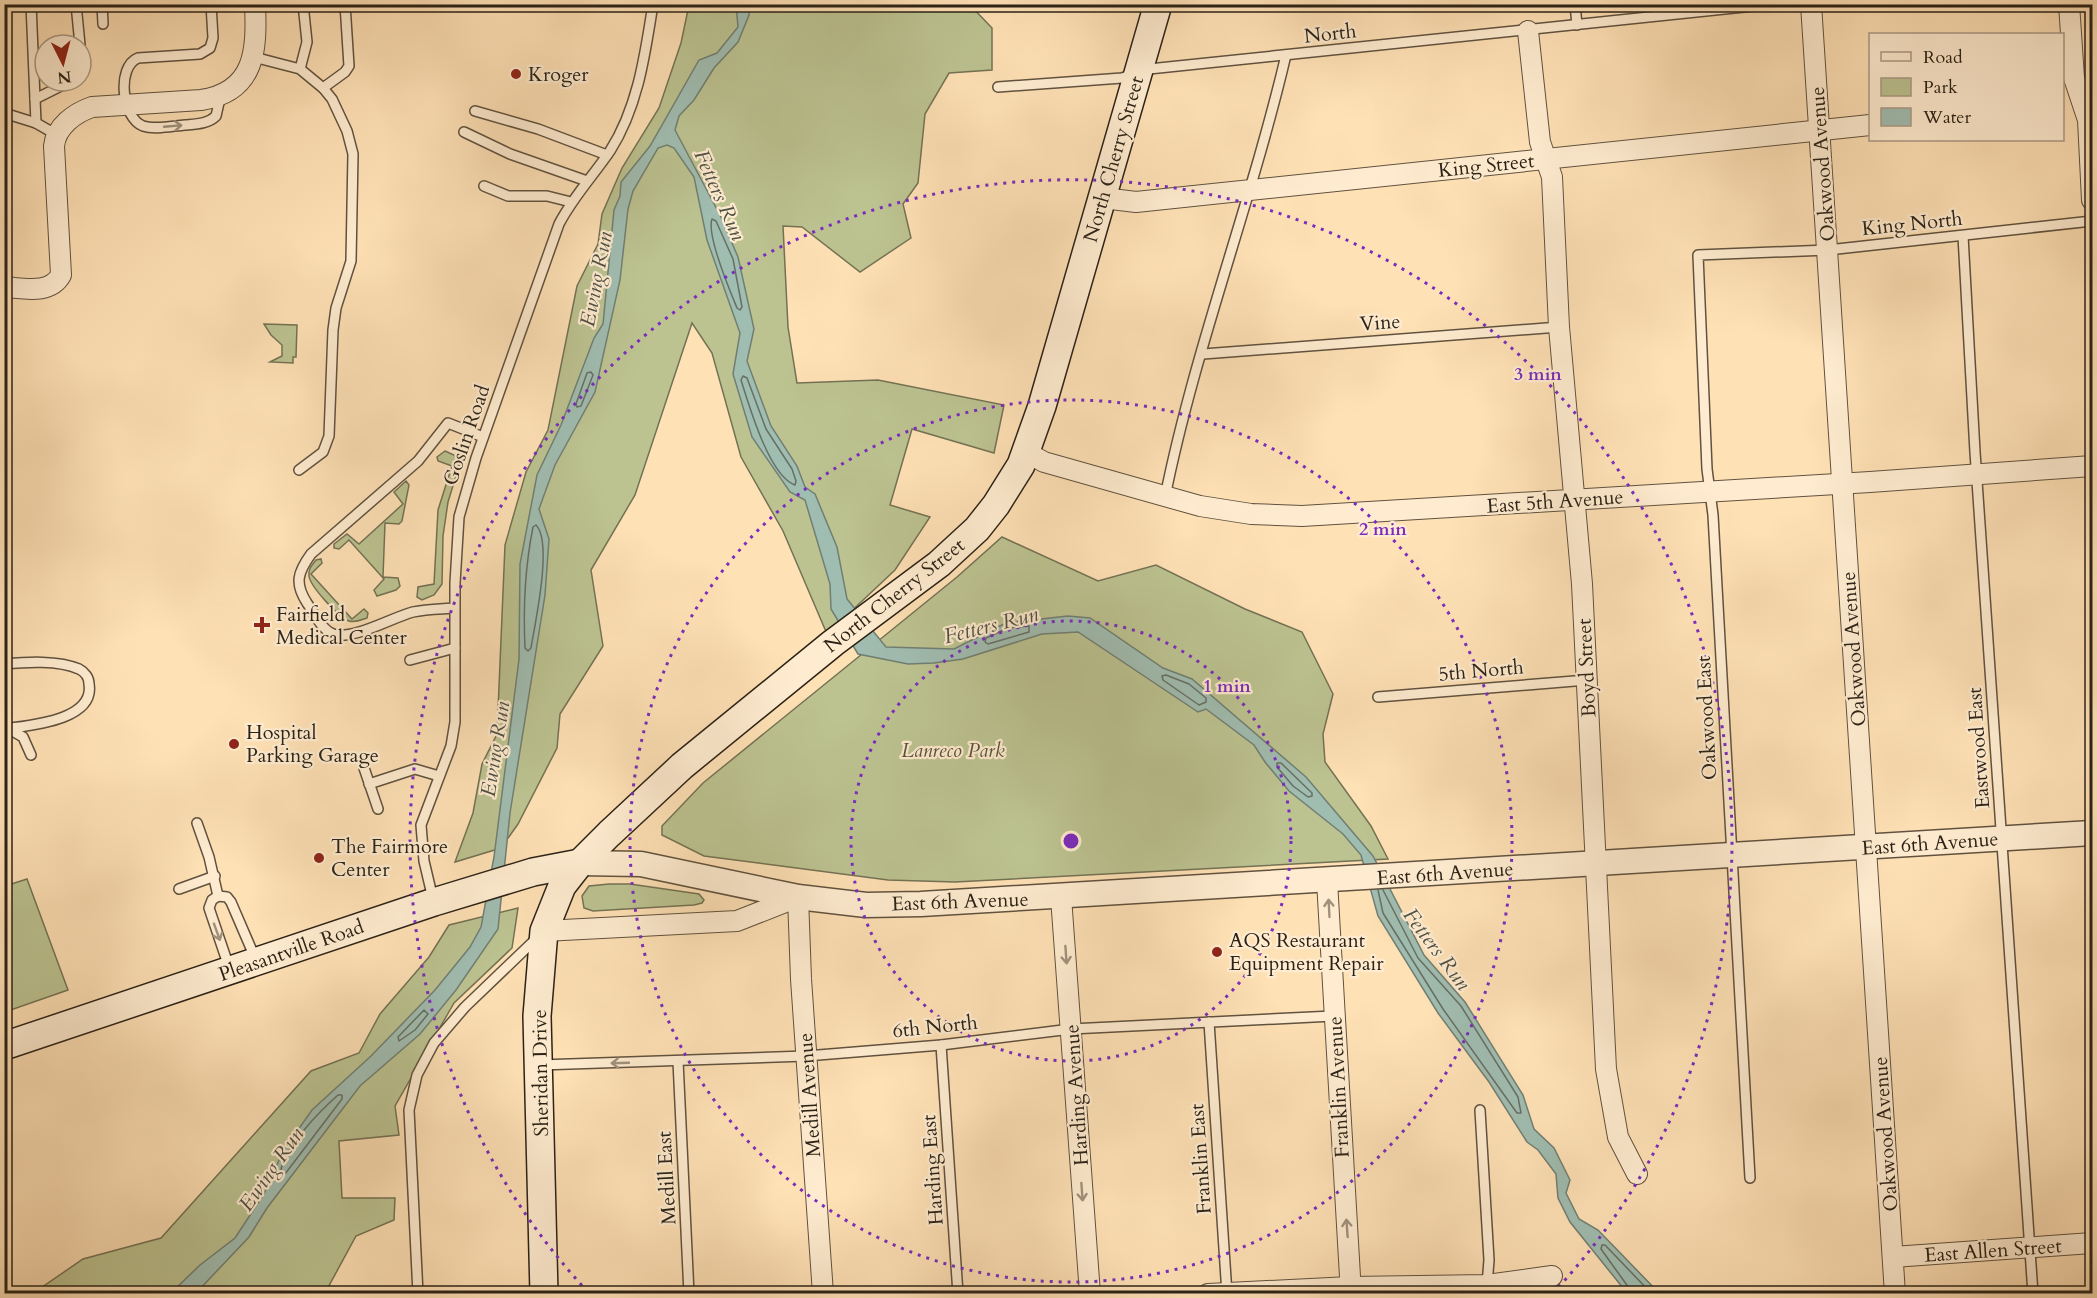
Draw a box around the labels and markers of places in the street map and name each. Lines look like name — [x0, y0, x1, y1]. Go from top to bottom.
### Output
place label: Kroger — [528, 61, 589, 88]
marker: Kroger — [509, 67, 523, 81]
place label: Fairfield Medical Center — [276, 601, 408, 651]
marker: Fairfield Medical Center — [253, 616, 271, 634]
place label: Hospital Parking Garage — [246, 719, 379, 769]
marker: Hospital Parking Garage — [227, 737, 241, 751]
centre of rings — [1061, 831, 1081, 851]
place label: The Fairmore Center — [331, 833, 448, 883]
marker: The Fairmore Center — [312, 851, 326, 865]
place label: AQS Restaurant Equipment Repair — [1229, 927, 1384, 977]
marker: AQS Restaurant Equipment Repair — [1210, 945, 1224, 959]

